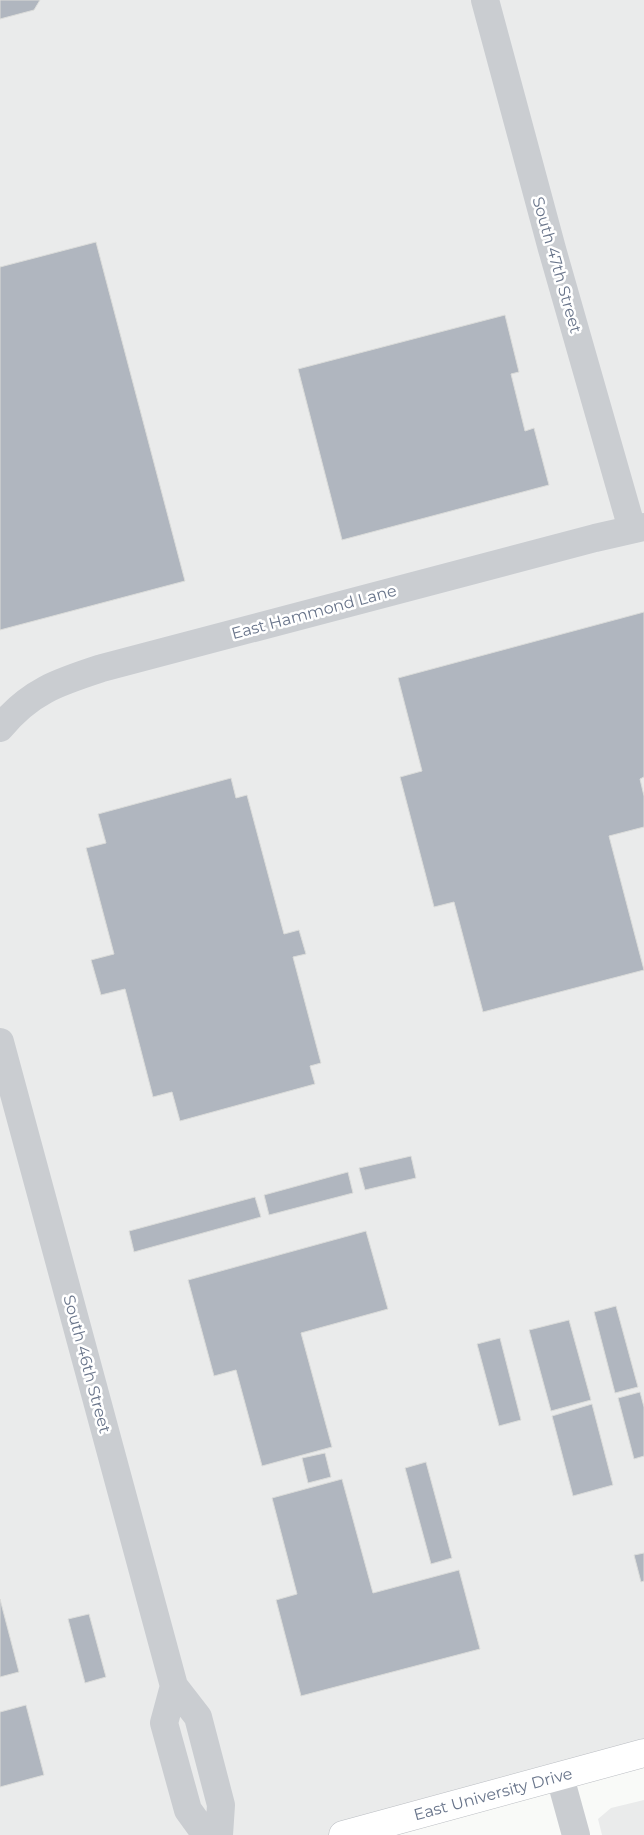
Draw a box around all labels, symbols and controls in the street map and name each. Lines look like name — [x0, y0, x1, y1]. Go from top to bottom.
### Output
street label: South 47th Street — [528, 195, 586, 336]
street label: East Hammond Lane — [229, 581, 399, 643]
street label: South 46th Street — [59, 1293, 115, 1436]
street label: East University Drive — [412, 1764, 574, 1824]

